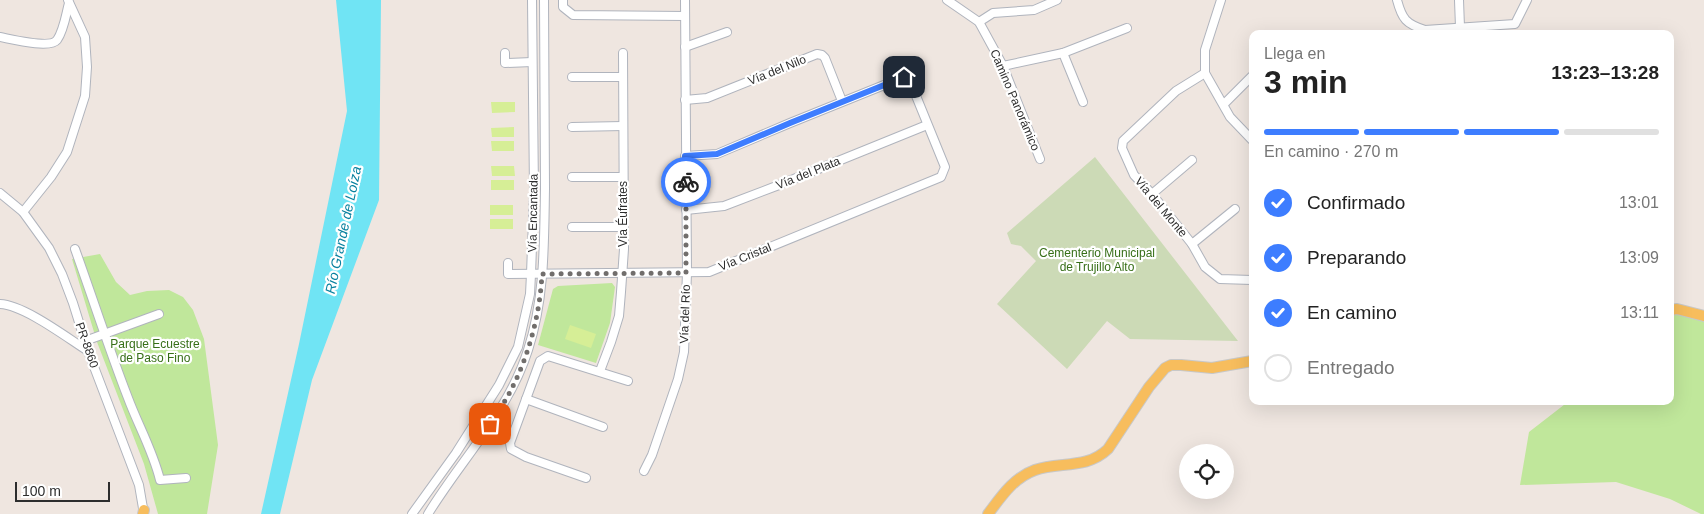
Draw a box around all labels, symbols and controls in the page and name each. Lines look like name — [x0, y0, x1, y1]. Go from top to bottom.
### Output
text: Llega en — [1264, 45, 1325, 62]
street label: Camino Panorámico — [987, 47, 1043, 153]
street label: Vía del Nilo — [746, 52, 808, 88]
pin — [883, 56, 925, 98]
text: 13:23–13:28 — [1551, 62, 1659, 83]
icon: home — [890, 63, 918, 91]
text: 3 min — [1264, 64, 1348, 100]
text: En camino · 270 m — [1264, 143, 1398, 160]
street label: Vía del Plata — [774, 154, 842, 192]
courier — [661, 157, 711, 207]
water label: Río Grande de Loíza — [322, 165, 364, 295]
icon: bike — [672, 168, 700, 196]
street label: Vía Encantada — [525, 173, 541, 252]
street label: Vía del Monte — [1132, 174, 1190, 240]
street label: Vía Éufrates — [615, 181, 630, 247]
icon: check — [1264, 189, 1292, 217]
text: Confirmado — [1307, 192, 1405, 213]
text: 13:01 — [1619, 194, 1659, 211]
street label: Vía Cristal — [717, 240, 773, 274]
icon: check — [1264, 244, 1292, 272]
park label: Cementerio Municipal de Trujillo Alto — [1039, 246, 1155, 274]
text: Preparando — [1307, 247, 1406, 268]
text: 13:09 — [1619, 249, 1659, 266]
street label: Vía del Río — [677, 284, 693, 344]
icon: check — [1264, 299, 1292, 327]
text: En camino — [1307, 302, 1397, 323]
text: 13:11 — [1620, 304, 1659, 321]
street label: PR-8860 — [73, 320, 101, 370]
park label: Parque Ecuestre de Paso Fino — [110, 337, 200, 365]
text: Entregado — [1307, 357, 1395, 378]
pin — [469, 403, 511, 445]
icon: bag — [476, 410, 504, 438]
map controls — [1179, 444, 1234, 499]
button: locate — [1179, 444, 1234, 499]
scale bar — [15, 479, 110, 502]
text: 100 m — [22, 483, 61, 499]

